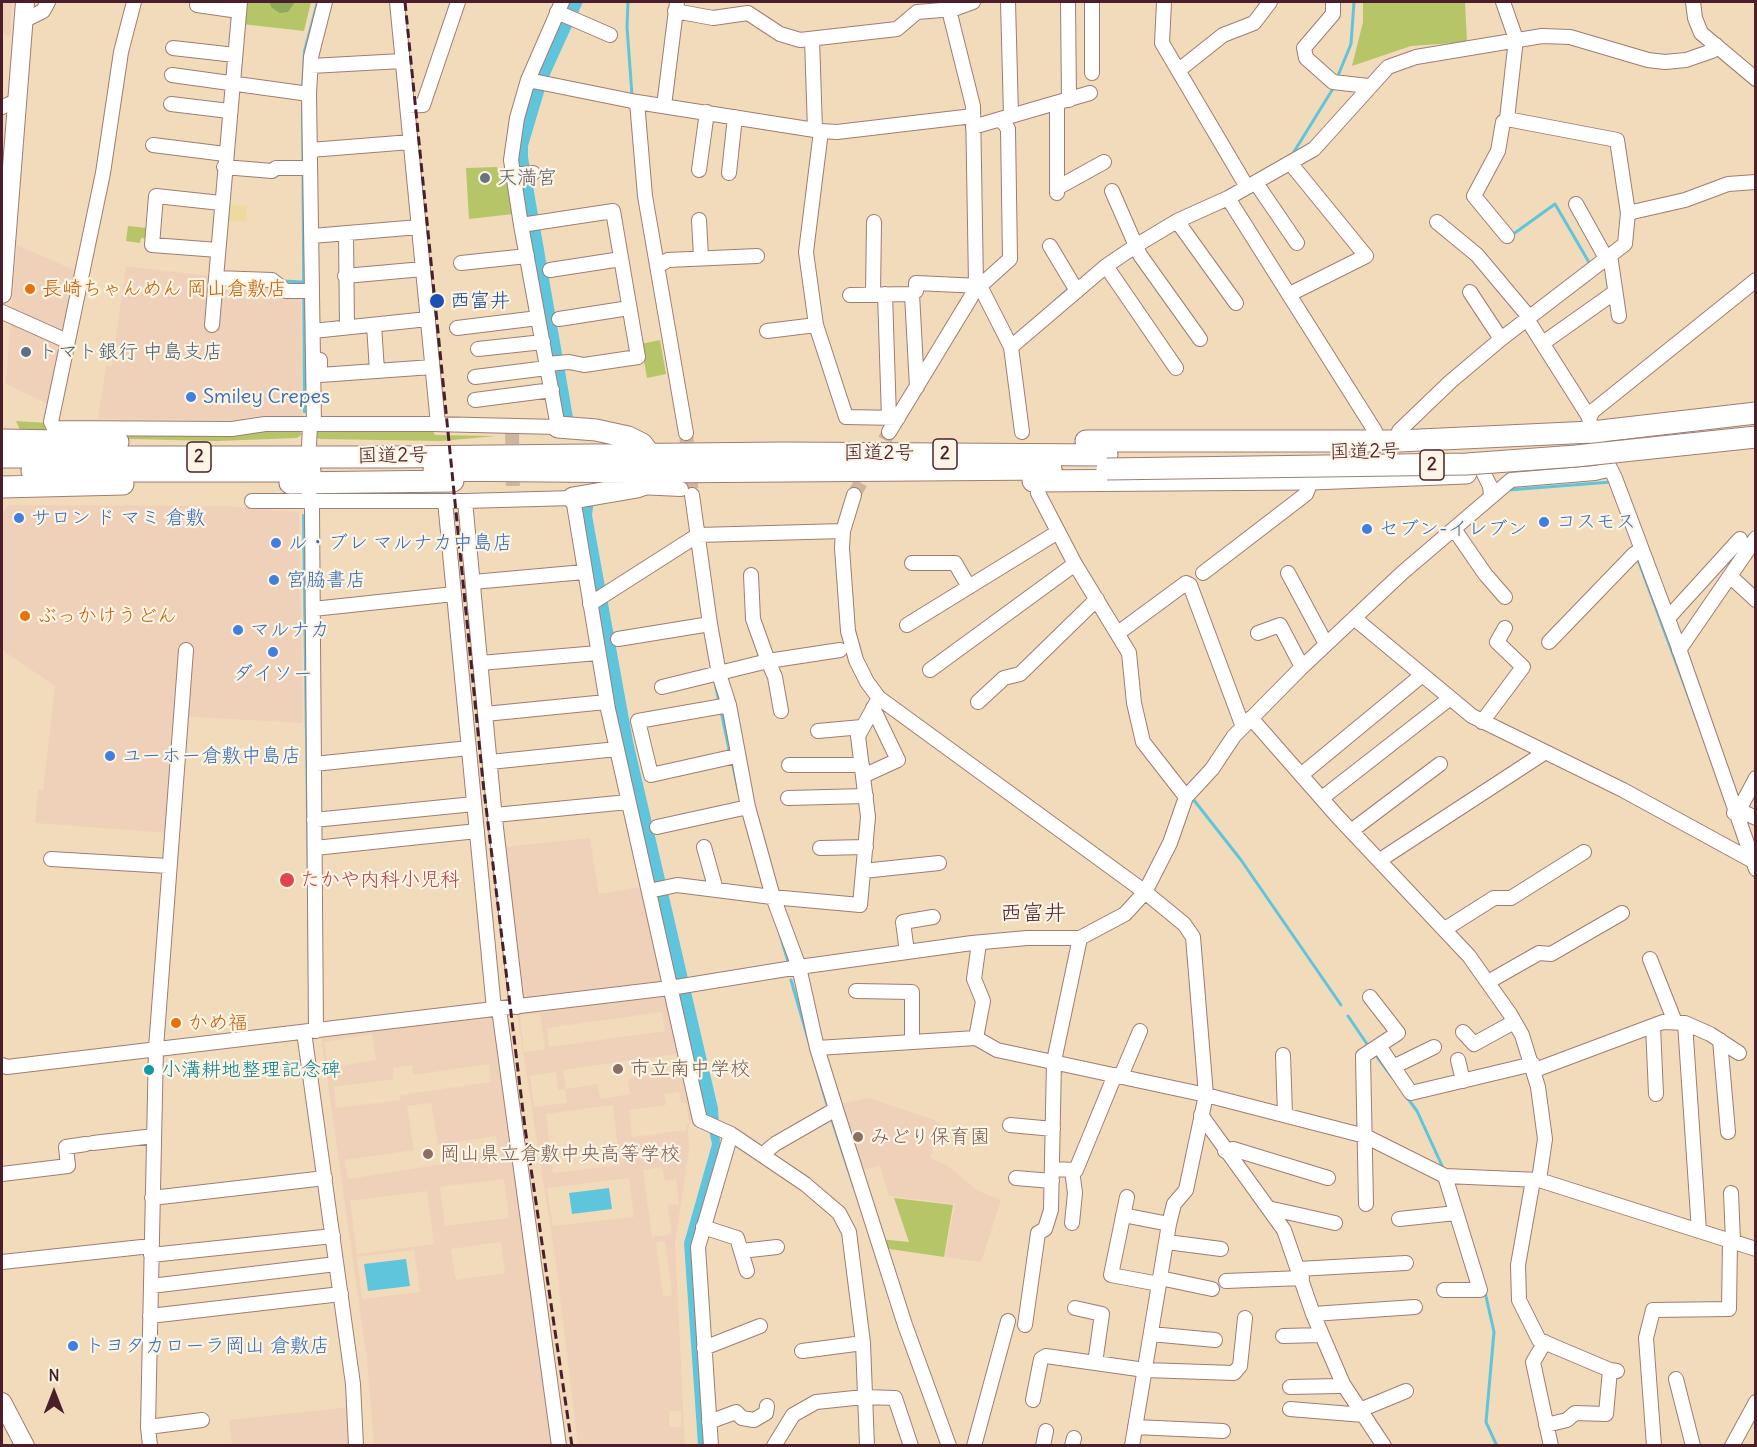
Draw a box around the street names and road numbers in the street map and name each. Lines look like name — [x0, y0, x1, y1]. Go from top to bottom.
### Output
road number: 2 — [933, 439, 957, 469]
street label: 国道2号 — [1329, 439, 1401, 465]
street label: 国道2号 — [844, 441, 914, 465]
road number: 2 — [187, 442, 211, 472]
street label: 国道2号 — [357, 443, 429, 469]
road number: 2 — [1420, 450, 1444, 480]

